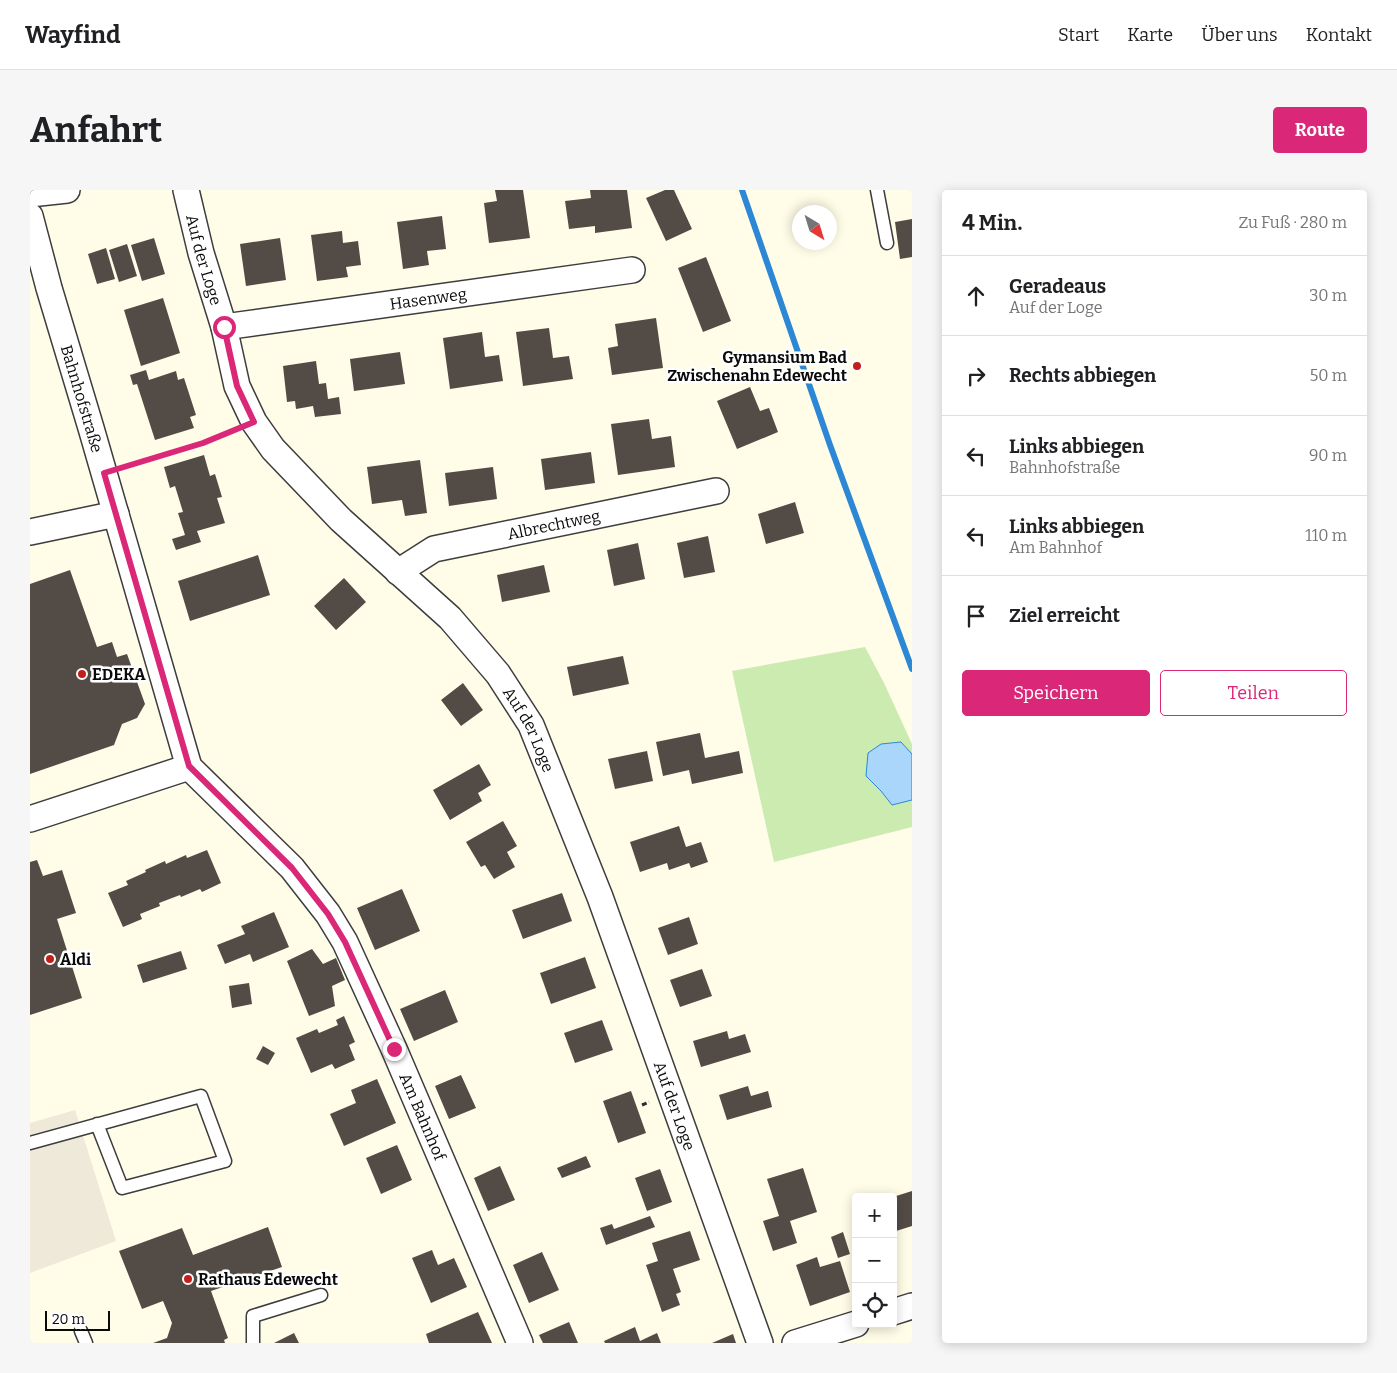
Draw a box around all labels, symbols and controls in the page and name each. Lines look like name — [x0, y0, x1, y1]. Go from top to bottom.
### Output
text: Wayfind — [25, 21, 121, 49]
text: Start — [1058, 24, 1099, 46]
text: Karte — [1127, 24, 1173, 46]
text: Über uns — [1201, 24, 1278, 46]
text: Kontakt — [1306, 24, 1372, 46]
button: Route — [1273, 107, 1367, 153]
text: Anfahrt — [30, 109, 162, 151]
north arrow — [792, 205, 837, 250]
text: 4 Min. — [962, 210, 1022, 236]
street label: Auf der Loge — [182, 212, 226, 308]
text: Zu Fuß · 280 m — [1238, 213, 1347, 232]
text: Geradeaus — [1009, 275, 1106, 298]
icon: ahead — [962, 282, 990, 310]
street label: Hasenweg — [388, 284, 468, 314]
text: 30 m — [1309, 286, 1347, 305]
text: Auf der Loge — [1009, 298, 1102, 317]
route start — [213, 316, 236, 339]
street label: Bahnhofstraße — [57, 343, 107, 455]
place label: Gymansium Bad Zwischenahn Edewecht — [667, 348, 848, 385]
marker: Gymansium Bad Zwischenahn Edewecht — [851, 360, 863, 372]
icon: right — [962, 362, 990, 390]
text: Rechts abbiegen — [1009, 364, 1156, 387]
text: 50 m — [1310, 366, 1347, 385]
text: Links abbiegen — [1009, 435, 1144, 458]
icon: left — [962, 442, 990, 470]
text: 90 m — [1309, 446, 1347, 465]
text: Bahnhofstraße — [1009, 458, 1120, 477]
street label: Albrechtweg — [506, 506, 602, 544]
text: Links abbiegen — [1009, 515, 1144, 538]
icon: left — [962, 522, 990, 550]
text: 110 m — [1305, 526, 1347, 545]
text: Am Bahnhof — [1009, 538, 1102, 557]
icon: arrive — [962, 602, 990, 630]
text: Ziel erreicht — [1009, 604, 1120, 627]
place label: EDEKA — [92, 665, 146, 684]
marker: EDEKA — [76, 668, 88, 680]
button: Speichern — [962, 670, 1150, 716]
button: Teilen — [1160, 670, 1347, 716]
street label: Auf der Loge — [499, 683, 558, 775]
place label: Aldi — [60, 950, 91, 969]
marker: Aldi — [44, 953, 56, 965]
route end — [383, 1038, 406, 1061]
street label: Auf der Loge — [650, 1059, 699, 1153]
street label: Am Bahnhof — [395, 1070, 450, 1164]
map controls — [852, 1193, 897, 1328]
button: + — [852, 1193, 897, 1238]
button: − — [852, 1238, 897, 1283]
place label: Rathaus Edewecht — [198, 1270, 339, 1289]
marker: Rathaus Edewecht — [182, 1273, 194, 1285]
button: locate — [852, 1283, 897, 1328]
scale bar — [45, 1308, 110, 1331]
text: 20 m — [52, 1311, 85, 1328]

